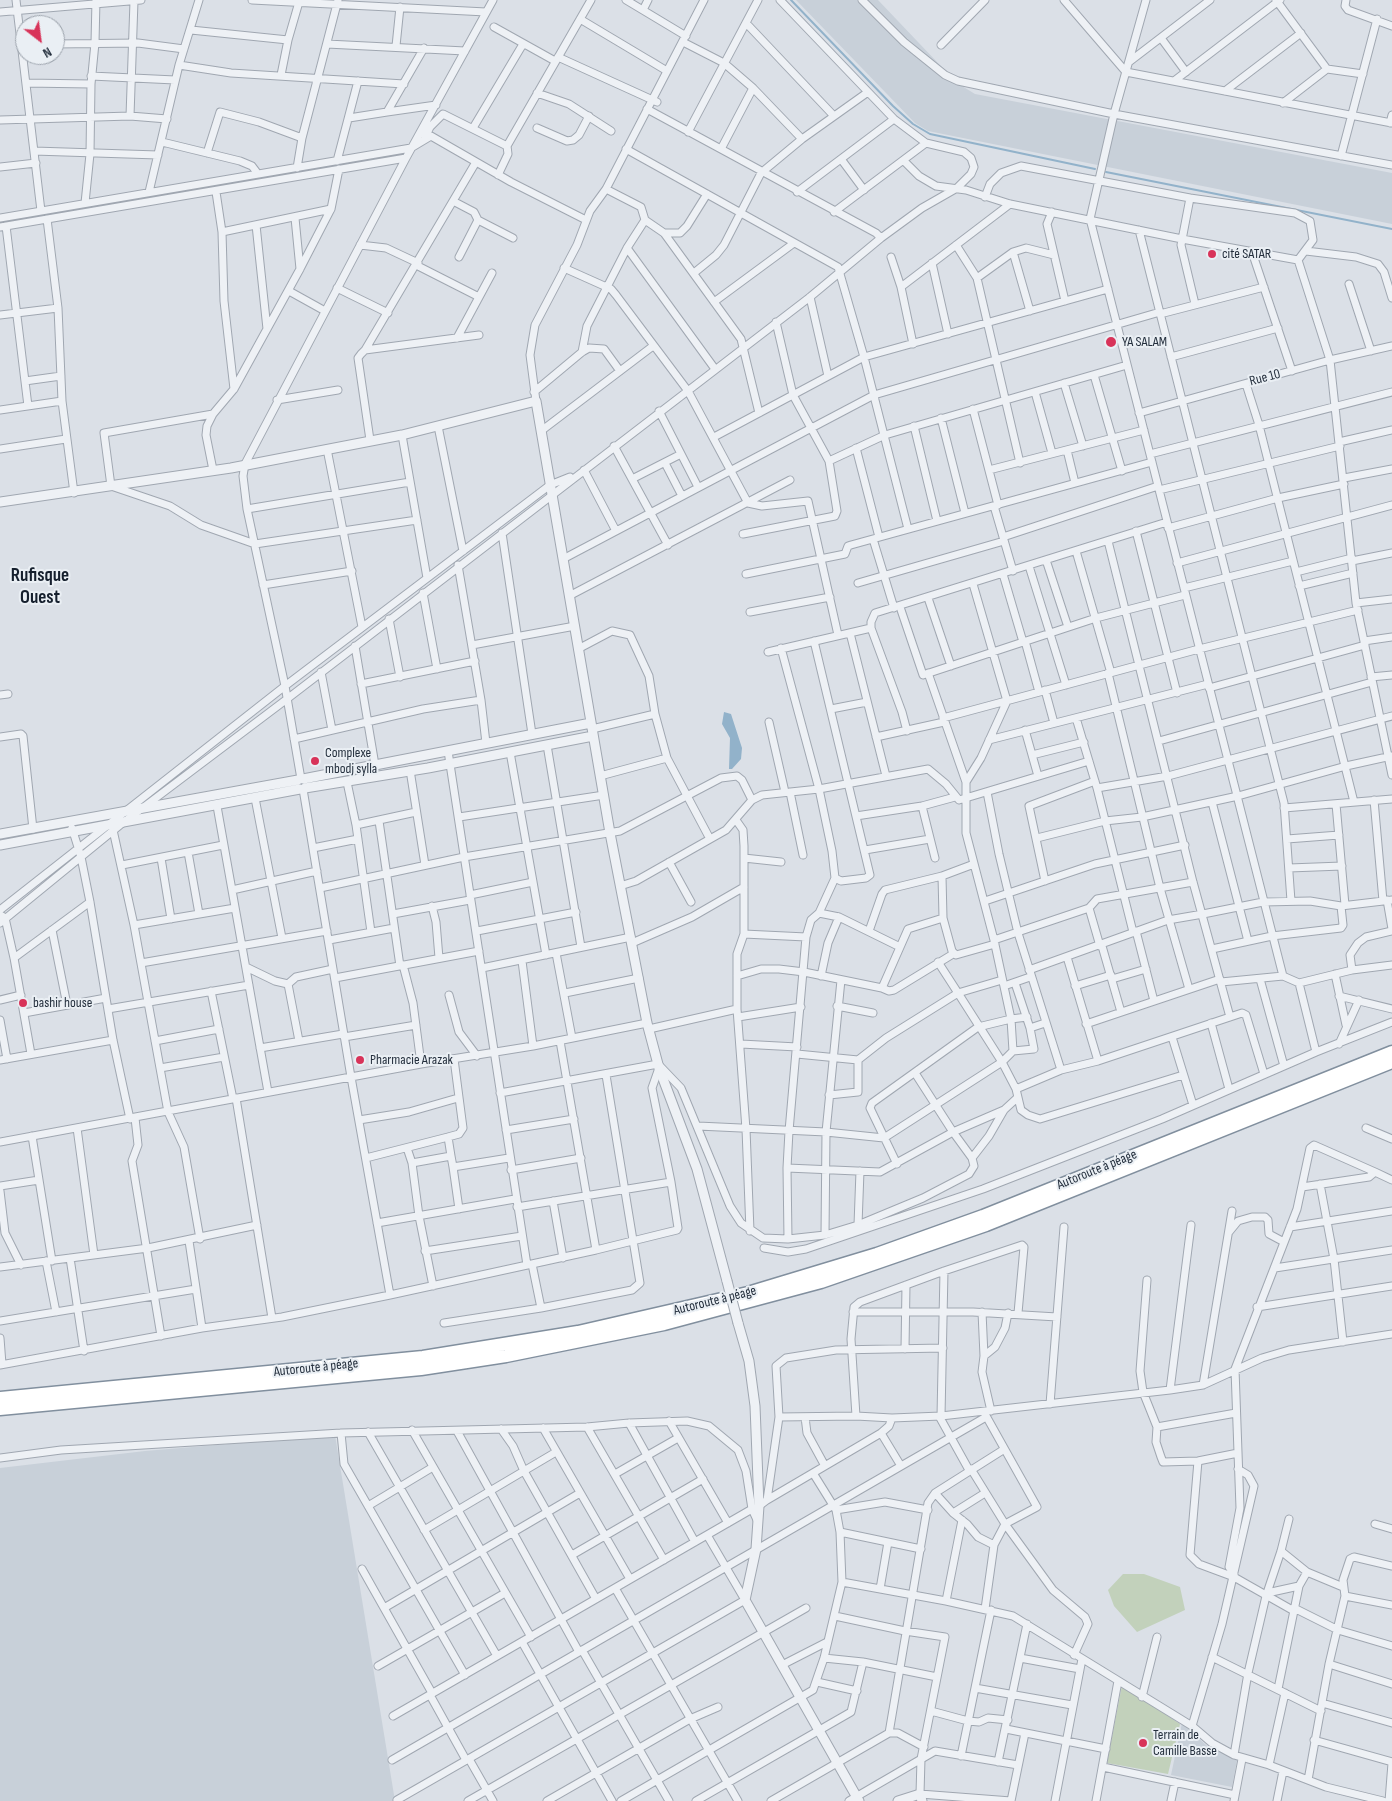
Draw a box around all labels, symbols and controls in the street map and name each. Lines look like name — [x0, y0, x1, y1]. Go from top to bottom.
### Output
north arrow — [15, 15, 65, 65]
text: N — [40, 43, 55, 62]
place label: cité SATAR — [1222, 246, 1271, 262]
marker: cité SATAR — [1206, 248, 1218, 260]
place label: YA SALAM — [1122, 334, 1167, 350]
marker: YA SALAM — [1104, 335, 1118, 349]
street label: Rue 10 — [1248, 366, 1282, 390]
district label: Rufisque Ouest — [11, 565, 69, 609]
place label: Complexe mbodj sylla — [325, 745, 377, 778]
marker: Complexe mbodj sylla — [309, 755, 321, 767]
place label: bashir house — [33, 995, 92, 1011]
marker: bashir house — [17, 997, 29, 1009]
place label: Pharmacie Arazak — [370, 1052, 453, 1068]
marker: Pharmacie Arazak — [354, 1054, 366, 1066]
street label: Autoroute à péage — [1055, 1146, 1139, 1194]
street label: Autoroute à péage — [672, 1283, 758, 1319]
street label: Autoroute à péage — [273, 1355, 359, 1381]
place label: Terrain de Camille Basse — [1153, 1727, 1217, 1760]
marker: Terrain de Camille Basse — [1137, 1737, 1149, 1749]

